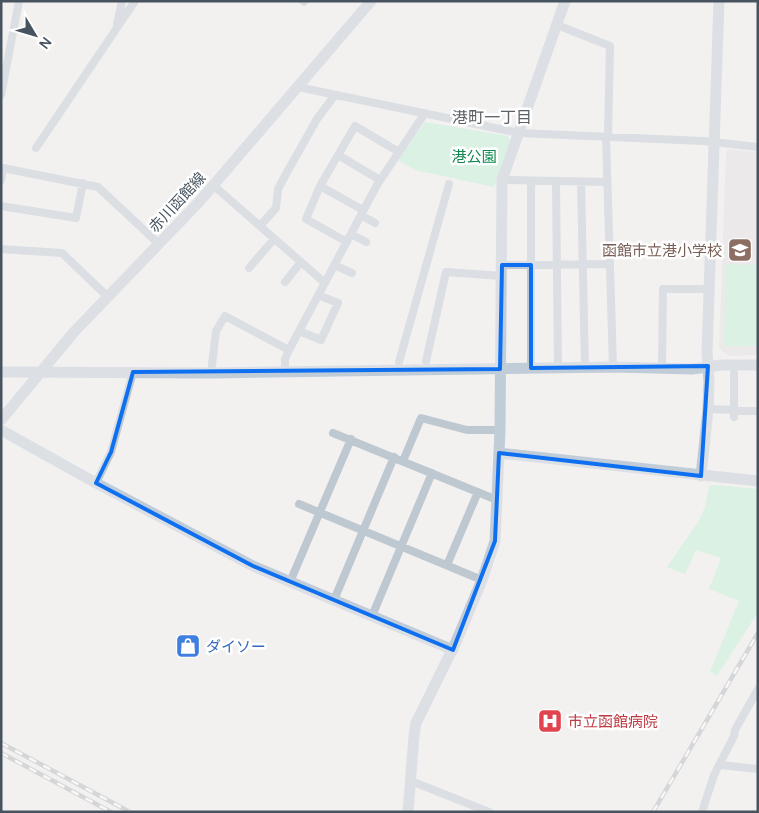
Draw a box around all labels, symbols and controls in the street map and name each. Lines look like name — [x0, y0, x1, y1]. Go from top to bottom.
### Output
north arrow — [10, 10, 60, 60]
text: N — [35, 33, 56, 53]
district label: 港町一丁目 — [452, 106, 532, 128]
park label: 港公園 — [451, 146, 497, 167]
street label: 赤川函館線 — [144, 167, 210, 237]
school or university icon: 函館市立港小学校 — [727, 237, 753, 263]
place label: 函館市立港小学校 — [602, 240, 722, 261]
shop icon: ダイソー — [175, 633, 201, 659]
place label: ダイソー — [206, 636, 266, 657]
hospital icon: 市立函館病院 — [537, 708, 563, 734]
place label: 市立函館病院 — [568, 711, 658, 732]

